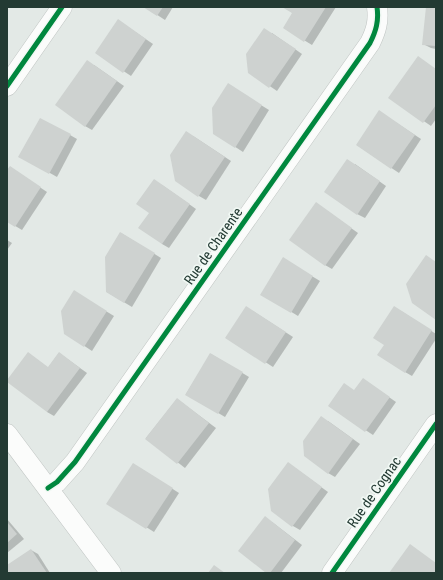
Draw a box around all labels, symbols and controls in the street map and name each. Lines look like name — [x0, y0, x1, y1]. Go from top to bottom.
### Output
street label: Rue de Charente — [181, 204, 246, 288]
street label: Rue de Cognac — [344, 454, 404, 530]

